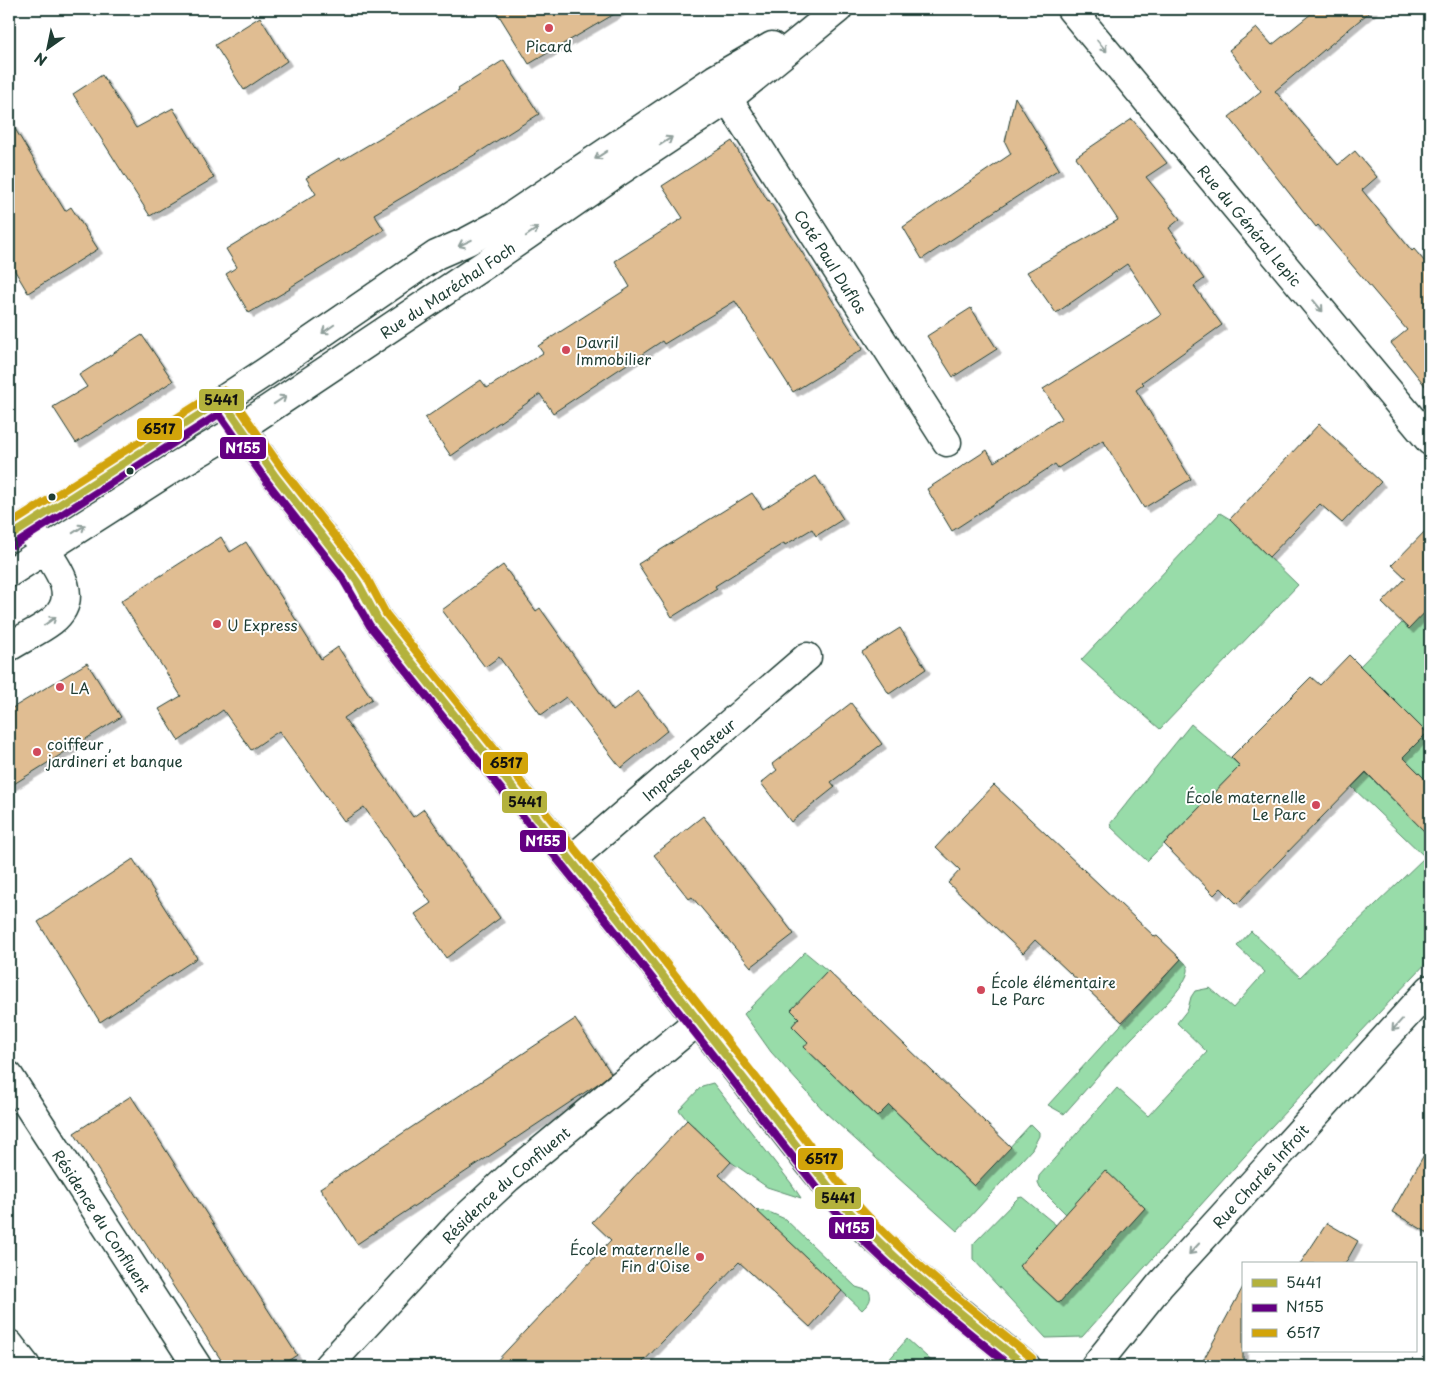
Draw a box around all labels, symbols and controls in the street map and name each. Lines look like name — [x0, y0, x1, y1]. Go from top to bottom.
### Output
north arrow — [22, 22, 72, 72]
marker: Picard — [543, 22, 555, 34]
place label: Picard — [526, 34, 572, 57]
one-way arrow — [1096, 40, 1107, 53]
text: N — [30, 47, 51, 71]
one-way arrow — [659, 135, 673, 146]
one-way arrow — [594, 149, 608, 160]
street label: Rue du Général Lepic — [1193, 159, 1308, 291]
street label: Coté Paul Duflos — [790, 204, 873, 318]
one-way arrow — [524, 227, 538, 237]
street label: Rue du Maréchal Foch — [375, 235, 520, 343]
one-way arrow — [457, 238, 472, 248]
one-way arrow — [1312, 299, 1323, 312]
one-way arrow — [321, 324, 335, 334]
place label: Davril Immobilier — [576, 330, 651, 370]
marker: Davril Immobilier — [560, 344, 572, 356]
line badge: 5441 — [198, 388, 245, 412]
text: 5441 — [204, 389, 238, 410]
one-way arrow — [273, 395, 287, 405]
line badge: 6517 — [136, 417, 183, 441]
text: 6517 — [143, 418, 176, 439]
line badge: N155 — [219, 436, 267, 460]
text: N155 — [225, 437, 261, 458]
unlabelled marker — [125, 466, 135, 476]
unlabelled marker — [47, 492, 57, 502]
one-way arrow — [71, 523, 85, 533]
place label: U Express — [227, 613, 298, 636]
one-way arrow — [43, 616, 57, 626]
marker: U Express — [211, 618, 223, 630]
place label: LA — [70, 676, 90, 699]
marker: LA — [54, 681, 66, 693]
street label: Impasse Pasteur — [637, 712, 740, 806]
place label: coiffeur , jardineri et banque — [45, 732, 183, 772]
marker: coiffeur , jardineri et banque — [31, 746, 43, 758]
line badge: 6517 — [482, 751, 529, 775]
text: 6517 — [490, 752, 523, 773]
place label: École maternelle Le Parc — [1186, 785, 1306, 825]
line badge: 5441 — [501, 790, 548, 814]
text: 5441 — [508, 791, 542, 812]
marker: École maternelle Le Parc — [1310, 799, 1322, 811]
line badge: N155 — [519, 829, 567, 853]
text: N155 — [525, 830, 561, 851]
place label: École élémentaire Le Parc — [991, 970, 1116, 1010]
marker: École élémentaire Le Parc — [975, 984, 987, 996]
one-way arrow — [1392, 1019, 1403, 1032]
street label: Rue Charles Infroit — [1206, 1118, 1313, 1233]
street label: Résidence du Confluent — [436, 1120, 574, 1248]
street label: Résidence du Confluent — [48, 1145, 157, 1296]
line badge: 6517 — [797, 1147, 844, 1171]
text: 6517 — [805, 1148, 838, 1169]
line badge: 5441 — [814, 1186, 862, 1210]
text: 5441 — [821, 1187, 855, 1208]
line badge: N155 — [828, 1216, 875, 1240]
text: N155 — [834, 1217, 870, 1238]
place label: École maternelle Fin d'Oise — [570, 1237, 690, 1277]
one-way arrow — [1188, 1242, 1200, 1255]
marker: École maternelle Fin d'Oise — [694, 1251, 706, 1263]
legend — [1242, 1262, 1416, 1352]
text: 5441 — [1286, 1270, 1321, 1293]
text: N155 — [1286, 1294, 1324, 1317]
text: 6517 — [1286, 1320, 1320, 1343]

